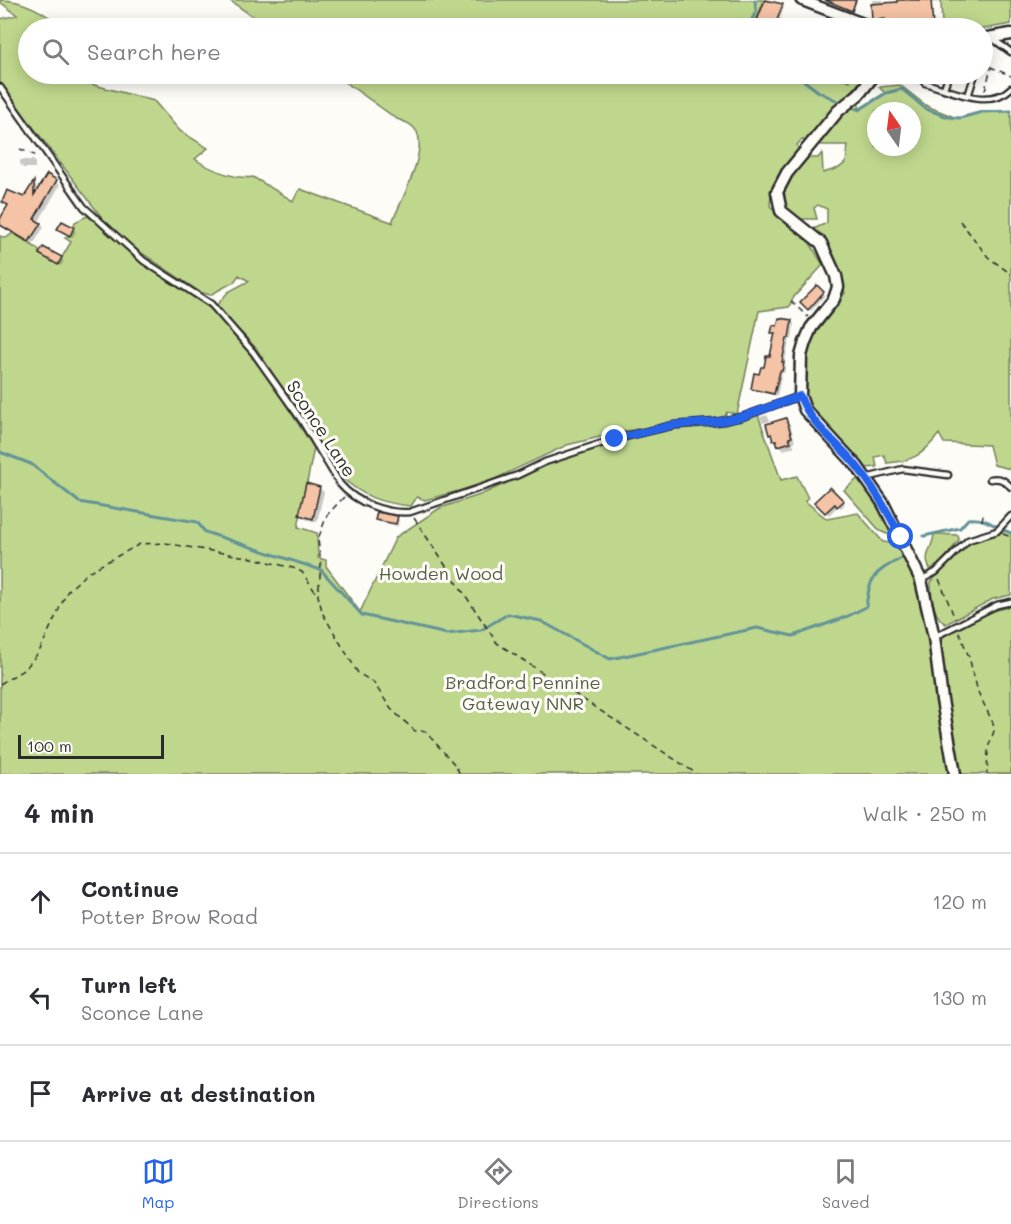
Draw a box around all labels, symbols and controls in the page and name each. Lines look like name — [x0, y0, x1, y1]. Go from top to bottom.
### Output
search box — [18, 18, 993, 84]
icon: search — [39, 35, 72, 68]
text: Search here — [87, 37, 221, 66]
north arrow — [867, 102, 921, 156]
street label: Sconce Lane — [282, 376, 362, 481]
route end — [601, 425, 627, 451]
route start — [887, 523, 913, 549]
park label: Howden Wood — [379, 561, 503, 585]
park label: Bradford Pennine Gateway NNR — [445, 670, 601, 715]
scale bar — [18, 732, 164, 760]
text: 100 m — [27, 735, 72, 756]
text: 4 min — [24, 796, 94, 830]
text: Walk · 250 m — [862, 800, 987, 826]
text: Continue — [81, 874, 179, 903]
icon: ahead — [24, 885, 57, 918]
text: 120 m — [932, 888, 987, 914]
text: Potter Brow Road — [81, 903, 258, 929]
text: Turn left — [81, 970, 177, 999]
icon: left — [24, 981, 57, 1014]
text: 130 m — [932, 984, 987, 1010]
text: Sconce Lane — [81, 999, 204, 1025]
icon: arrive — [24, 1077, 57, 1110]
text: Arrive at destination — [81, 1079, 316, 1108]
tab: Map — [142, 1155, 175, 1212]
tab: Directions — [458, 1155, 539, 1212]
tab: Saved — [822, 1155, 869, 1212]

